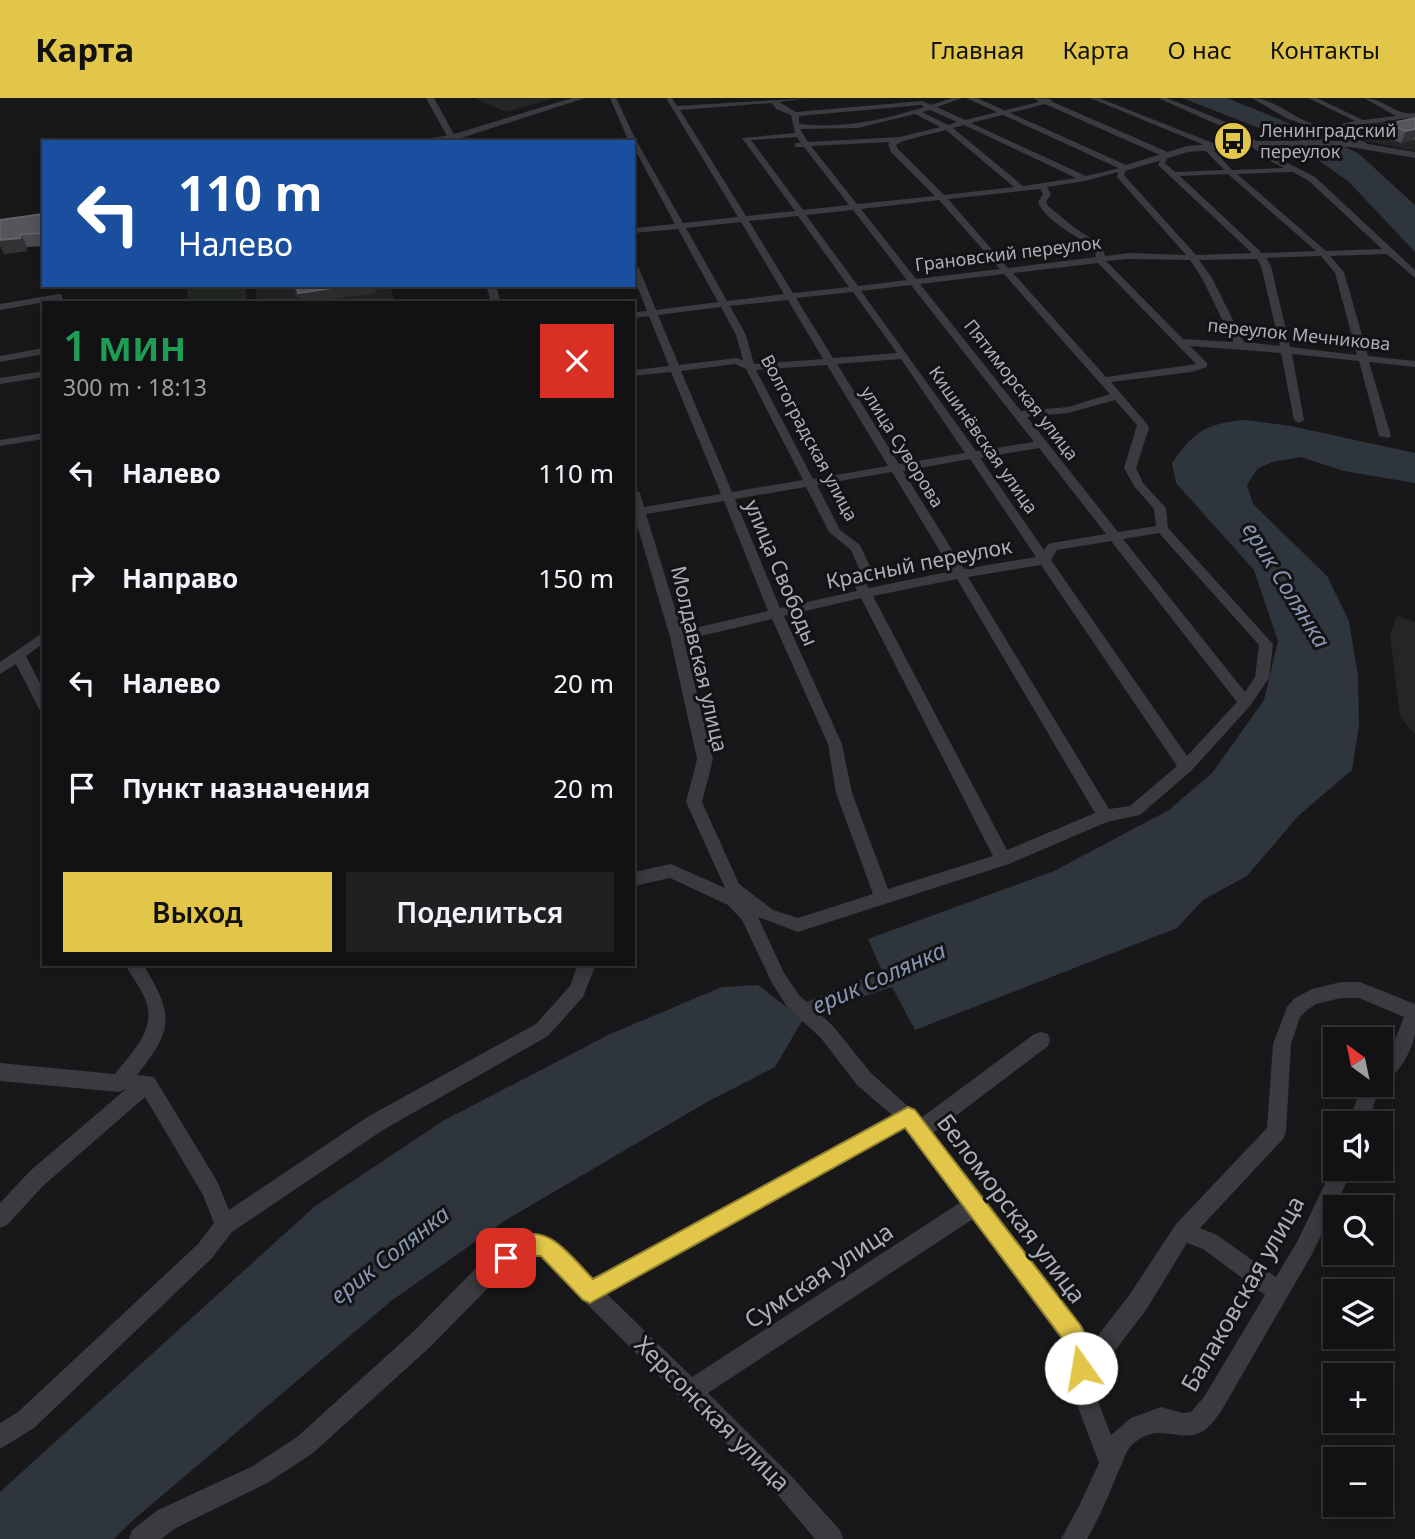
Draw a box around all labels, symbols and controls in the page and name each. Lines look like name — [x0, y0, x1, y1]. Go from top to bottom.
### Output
text: Карта — [35, 27, 134, 72]
text: Главная — [930, 33, 1024, 66]
text: Карта — [1062, 33, 1129, 66]
text: О нас — [1167, 33, 1232, 66]
text: Контакты — [1270, 33, 1380, 66]
place label: Ленинградский переулок — [1260, 118, 1396, 163]
bus stop icon: Ленинградский переулок — [1212, 120, 1254, 162]
text: 110 m — [178, 159, 323, 225]
icon: left — [63, 168, 154, 259]
text: Налево — [178, 222, 293, 265]
street label: Грановский переулок — [914, 230, 1103, 276]
street label: переулок Мечникова — [1206, 312, 1392, 356]
street label: Пятиморская улица — [959, 314, 1084, 465]
text: 1 мин — [63, 316, 186, 373]
button: close — [540, 324, 614, 398]
street label: Волгоградская улица — [756, 350, 864, 525]
street label: Кишинёвская улица — [924, 361, 1044, 518]
text: 300 m · 18:13 — [63, 371, 207, 403]
street label: улица Суворова — [856, 381, 950, 512]
icon: left — [63, 454, 101, 492]
text: Налево — [122, 455, 221, 491]
text: 110 m — [538, 455, 614, 491]
street label: улица Свободы — [739, 495, 825, 650]
water label: ерик Солянка — [1235, 515, 1338, 654]
street label: Красный переулок — [823, 531, 1014, 595]
icon: right — [63, 559, 101, 597]
text: Направо — [122, 560, 238, 596]
text: 150 m — [538, 560, 614, 596]
street label: Молдавская улица — [665, 563, 735, 754]
icon: left — [63, 664, 101, 702]
text: Налево — [122, 665, 221, 701]
text: 20 m — [553, 665, 614, 701]
icon: arrive — [63, 769, 101, 807]
text: Пункт назначения — [122, 770, 370, 806]
text: 20 m — [553, 770, 614, 806]
button: Выход — [63, 872, 332, 952]
button: Поделиться — [346, 872, 614, 952]
water label: ерик Солянка — [807, 933, 950, 1021]
north arrow — [1323, 1027, 1393, 1097]
map controls — [1323, 1027, 1393, 1517]
street label: Беломорская улица — [930, 1107, 1094, 1310]
button: sound — [1323, 1111, 1393, 1181]
street label: Балаковская улица — [1172, 1189, 1311, 1397]
button: search — [1323, 1195, 1393, 1265]
water label: ерик Солянка — [323, 1198, 456, 1311]
street label: Сумская улица — [737, 1214, 899, 1335]
pin — [476, 1228, 536, 1288]
icon: arrive — [487, 1239, 525, 1277]
button: layers — [1323, 1279, 1393, 1349]
street label: Херсонская улица — [628, 1328, 798, 1498]
position arrow — [1044, 1331, 1118, 1405]
button: + — [1323, 1363, 1393, 1433]
button: − — [1323, 1447, 1393, 1517]

